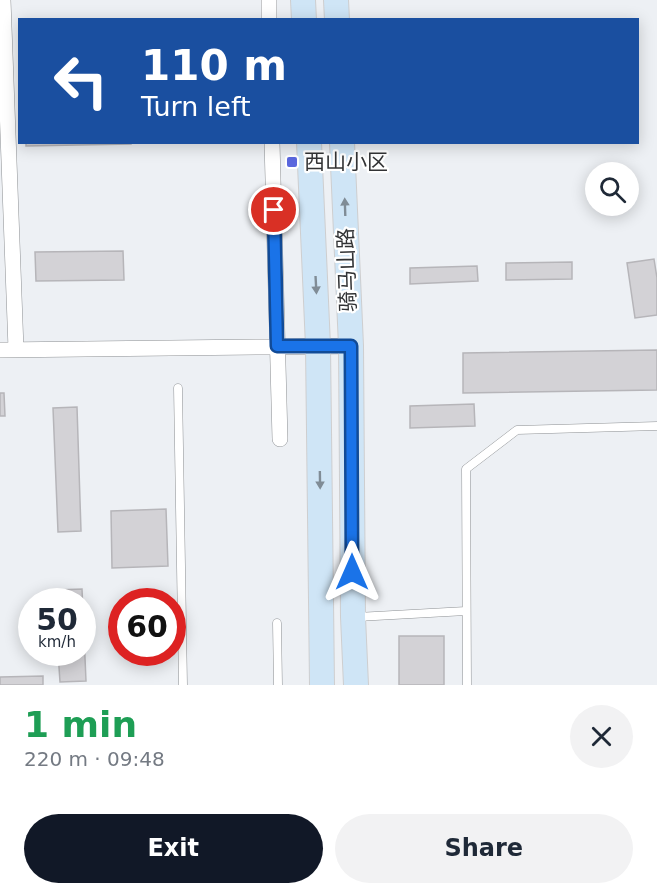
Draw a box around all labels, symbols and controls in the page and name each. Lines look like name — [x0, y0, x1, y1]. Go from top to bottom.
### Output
text: 110 m — [141, 41, 287, 90]
icon: left — [42, 42, 120, 120]
text: Turn left — [141, 91, 251, 122]
place label: 西山小区 — [304, 150, 388, 174]
marker: 西山小区 — [285, 155, 299, 169]
map controls — [585, 162, 639, 216]
button: search — [585, 162, 639, 216]
pin — [248, 184, 299, 235]
icon: arrive — [257, 193, 290, 226]
one-way arrow — [340, 197, 349, 216]
street label: 骑马山路 — [334, 228, 360, 312]
one-way arrow — [311, 275, 320, 294]
one-way arrow — [315, 470, 325, 489]
position arrow — [320, 540, 384, 604]
speed limit sign: 60 — [108, 588, 186, 666]
text: 50 — [36, 602, 78, 637]
text: km/h — [38, 633, 76, 651]
text: 1 min — [24, 704, 137, 745]
button: close — [570, 705, 633, 768]
text: 220 m · 09:48 — [24, 747, 165, 771]
button: Exit — [24, 814, 323, 883]
button: Share — [335, 814, 633, 883]

